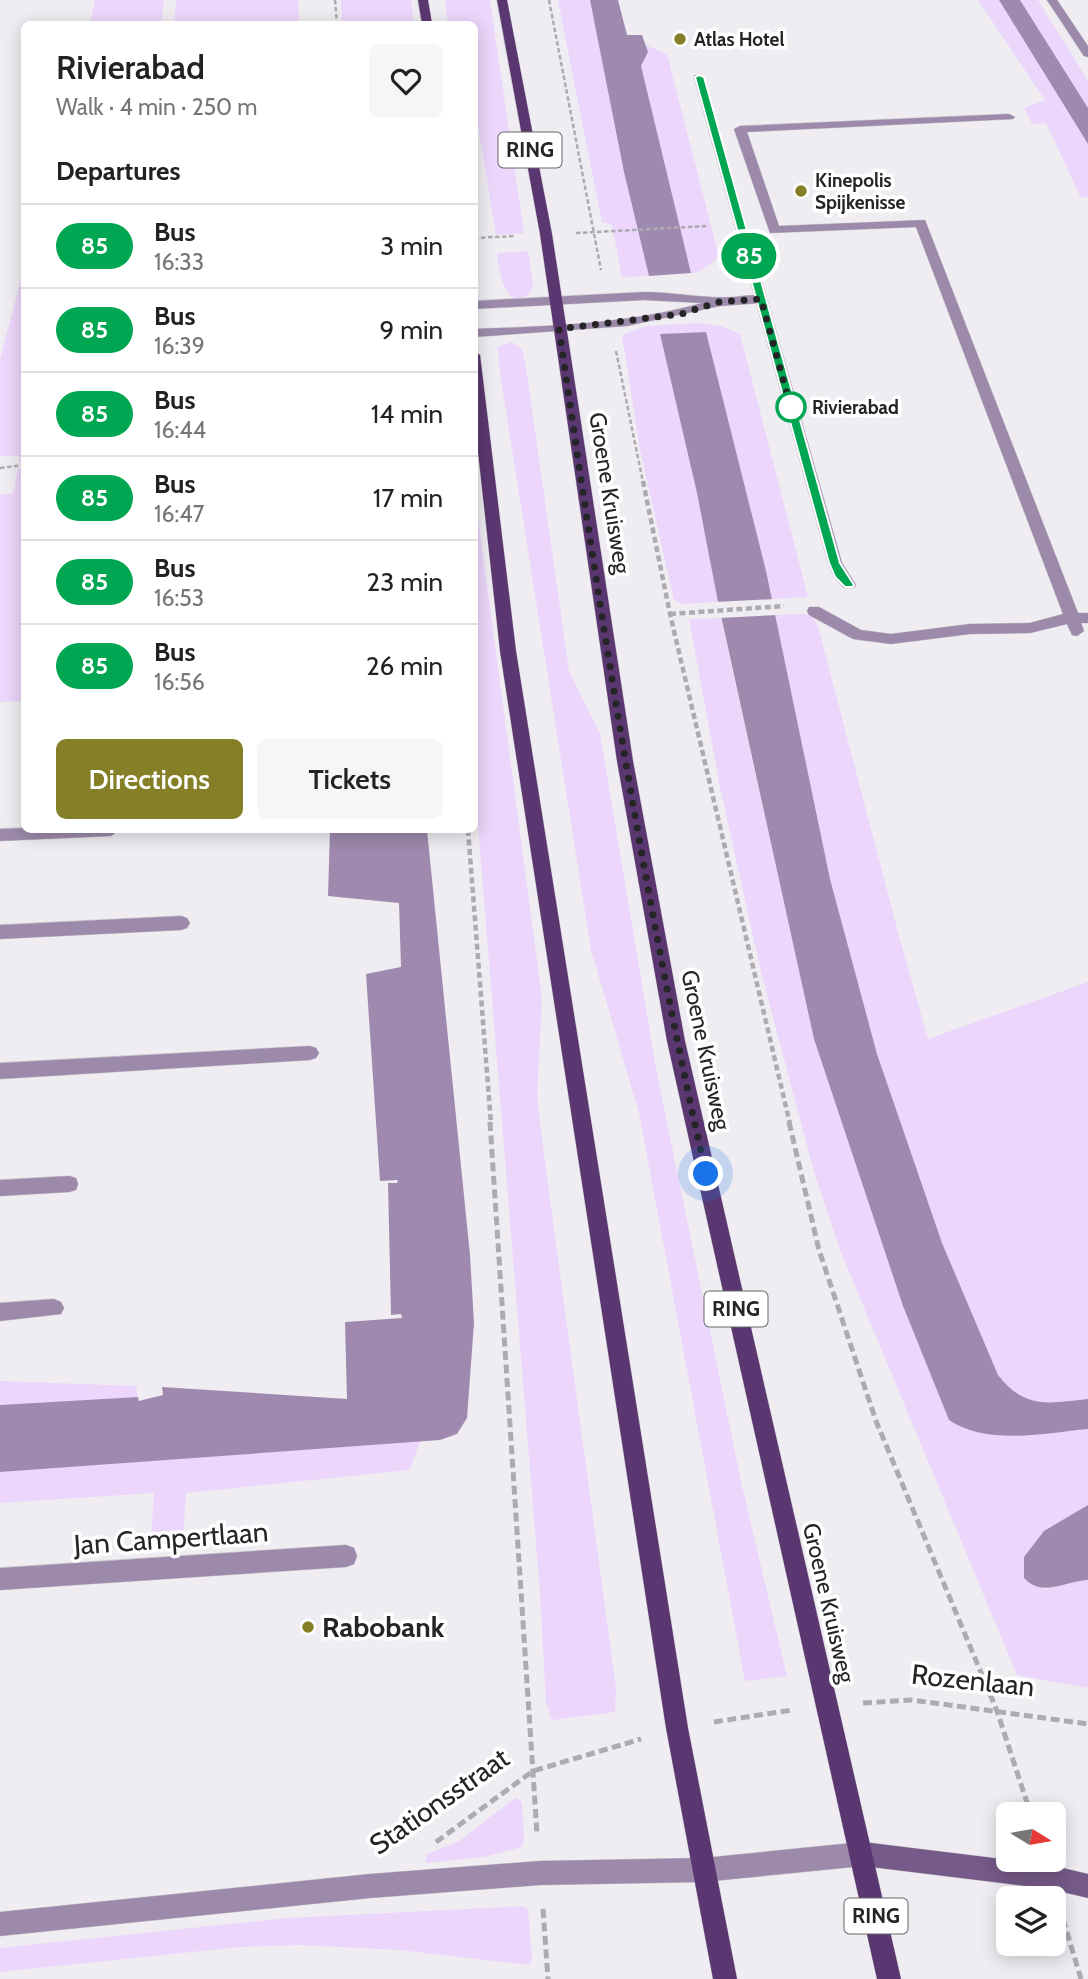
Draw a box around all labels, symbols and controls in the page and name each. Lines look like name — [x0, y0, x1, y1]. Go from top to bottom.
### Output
place label: Atlas Hotel — [694, 28, 784, 51]
marker: Atlas Hotel — [672, 31, 688, 47]
button: heart — [369, 44, 443, 118]
text: Rivierabad — [56, 47, 205, 87]
text: Walk · 4 min · 250 m — [56, 93, 258, 121]
road number: RING — [498, 132, 562, 168]
text: Departures — [56, 155, 180, 187]
place label: Kinepolis Spijkenisse — [815, 169, 906, 214]
marker: Kinepolis Spijkenisse — [793, 183, 809, 199]
text: Bus — [154, 216, 195, 248]
text: 3 min — [380, 230, 443, 262]
text: 85 — [81, 231, 108, 260]
line badge: 85 — [718, 233, 780, 279]
text: 85 — [735, 241, 763, 270]
text: 16:33 — [154, 248, 204, 276]
text: Bus — [154, 300, 195, 332]
text: 9 min — [380, 314, 443, 346]
text: 85 — [81, 315, 108, 344]
text: 16:39 — [154, 332, 205, 360]
text: Bus — [154, 384, 195, 416]
marker: Rivierabad — [776, 392, 806, 422]
place label: Rivierabad — [812, 396, 899, 419]
text: 14 min — [371, 398, 443, 430]
text: 85 — [81, 399, 108, 428]
street label: Groene Kruisweg — [583, 410, 637, 576]
text: 16:44 — [154, 416, 206, 444]
text: Bus — [154, 468, 195, 500]
text: 17 min — [373, 482, 443, 514]
text: 85 — [81, 483, 108, 512]
text: 16:47 — [154, 500, 204, 528]
text: Bus — [154, 552, 195, 584]
text: 23 min — [367, 566, 443, 598]
text: 85 — [81, 567, 108, 596]
text: 16:53 — [154, 584, 204, 612]
text: Bus — [154, 636, 195, 668]
text: 26 min — [366, 650, 443, 682]
text: 85 — [81, 651, 108, 680]
text: 16:56 — [154, 668, 205, 696]
button: Directions — [56, 739, 243, 819]
button: Tickets — [257, 739, 443, 819]
street label: Groene Kruisweg — [675, 967, 737, 1133]
your location — [688, 1156, 723, 1191]
road number: RING — [704, 1292, 768, 1326]
street label: Jan Campertlaan — [72, 1514, 269, 1562]
street label: Groene Kruisweg — [797, 1520, 861, 1686]
place label: Rabobank — [322, 1610, 445, 1644]
marker: Rabobank — [300, 1619, 316, 1635]
street label: Rozenlaan — [910, 1657, 1036, 1703]
street label: Stationsstraat — [363, 1741, 515, 1861]
north arrow — [996, 1802, 1066, 1872]
map controls — [996, 1802, 1066, 1956]
button: layers — [996, 1886, 1066, 1956]
road number: RING — [844, 1898, 908, 1934]

